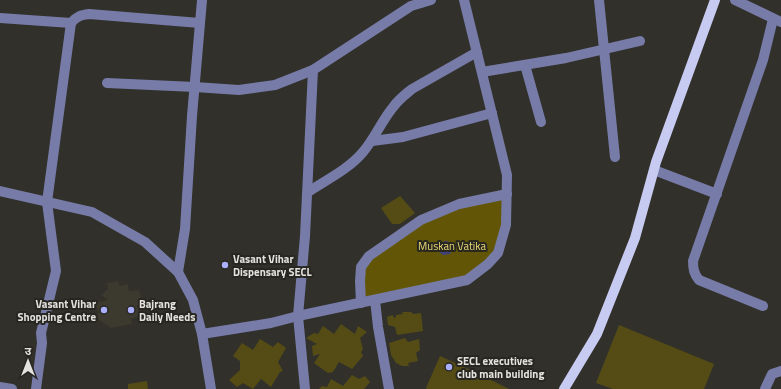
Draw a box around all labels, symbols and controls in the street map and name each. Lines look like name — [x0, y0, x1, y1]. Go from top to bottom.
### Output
park label: Muskan Vatika — [418, 238, 486, 254]
place label: Vasant Vihar Dispensary SECL — [233, 251, 313, 280]
marker: Vasant Vihar Dispensary SECL — [220, 260, 230, 270]
place label: Vasant Vihar Shopping Centre — [18, 296, 96, 325]
place label: Bajrang Daily Needs — [139, 296, 195, 325]
marker: Vasant Vihar Shopping Centre — [99, 305, 109, 315]
marker: Bajrang Daily Needs — [126, 305, 136, 315]
north arrow — [8, 341, 48, 381]
text: उ — [25, 343, 32, 359]
place label: SECL executives club main building — [457, 353, 544, 382]
marker: SECL executives club main building — [444, 362, 454, 372]

